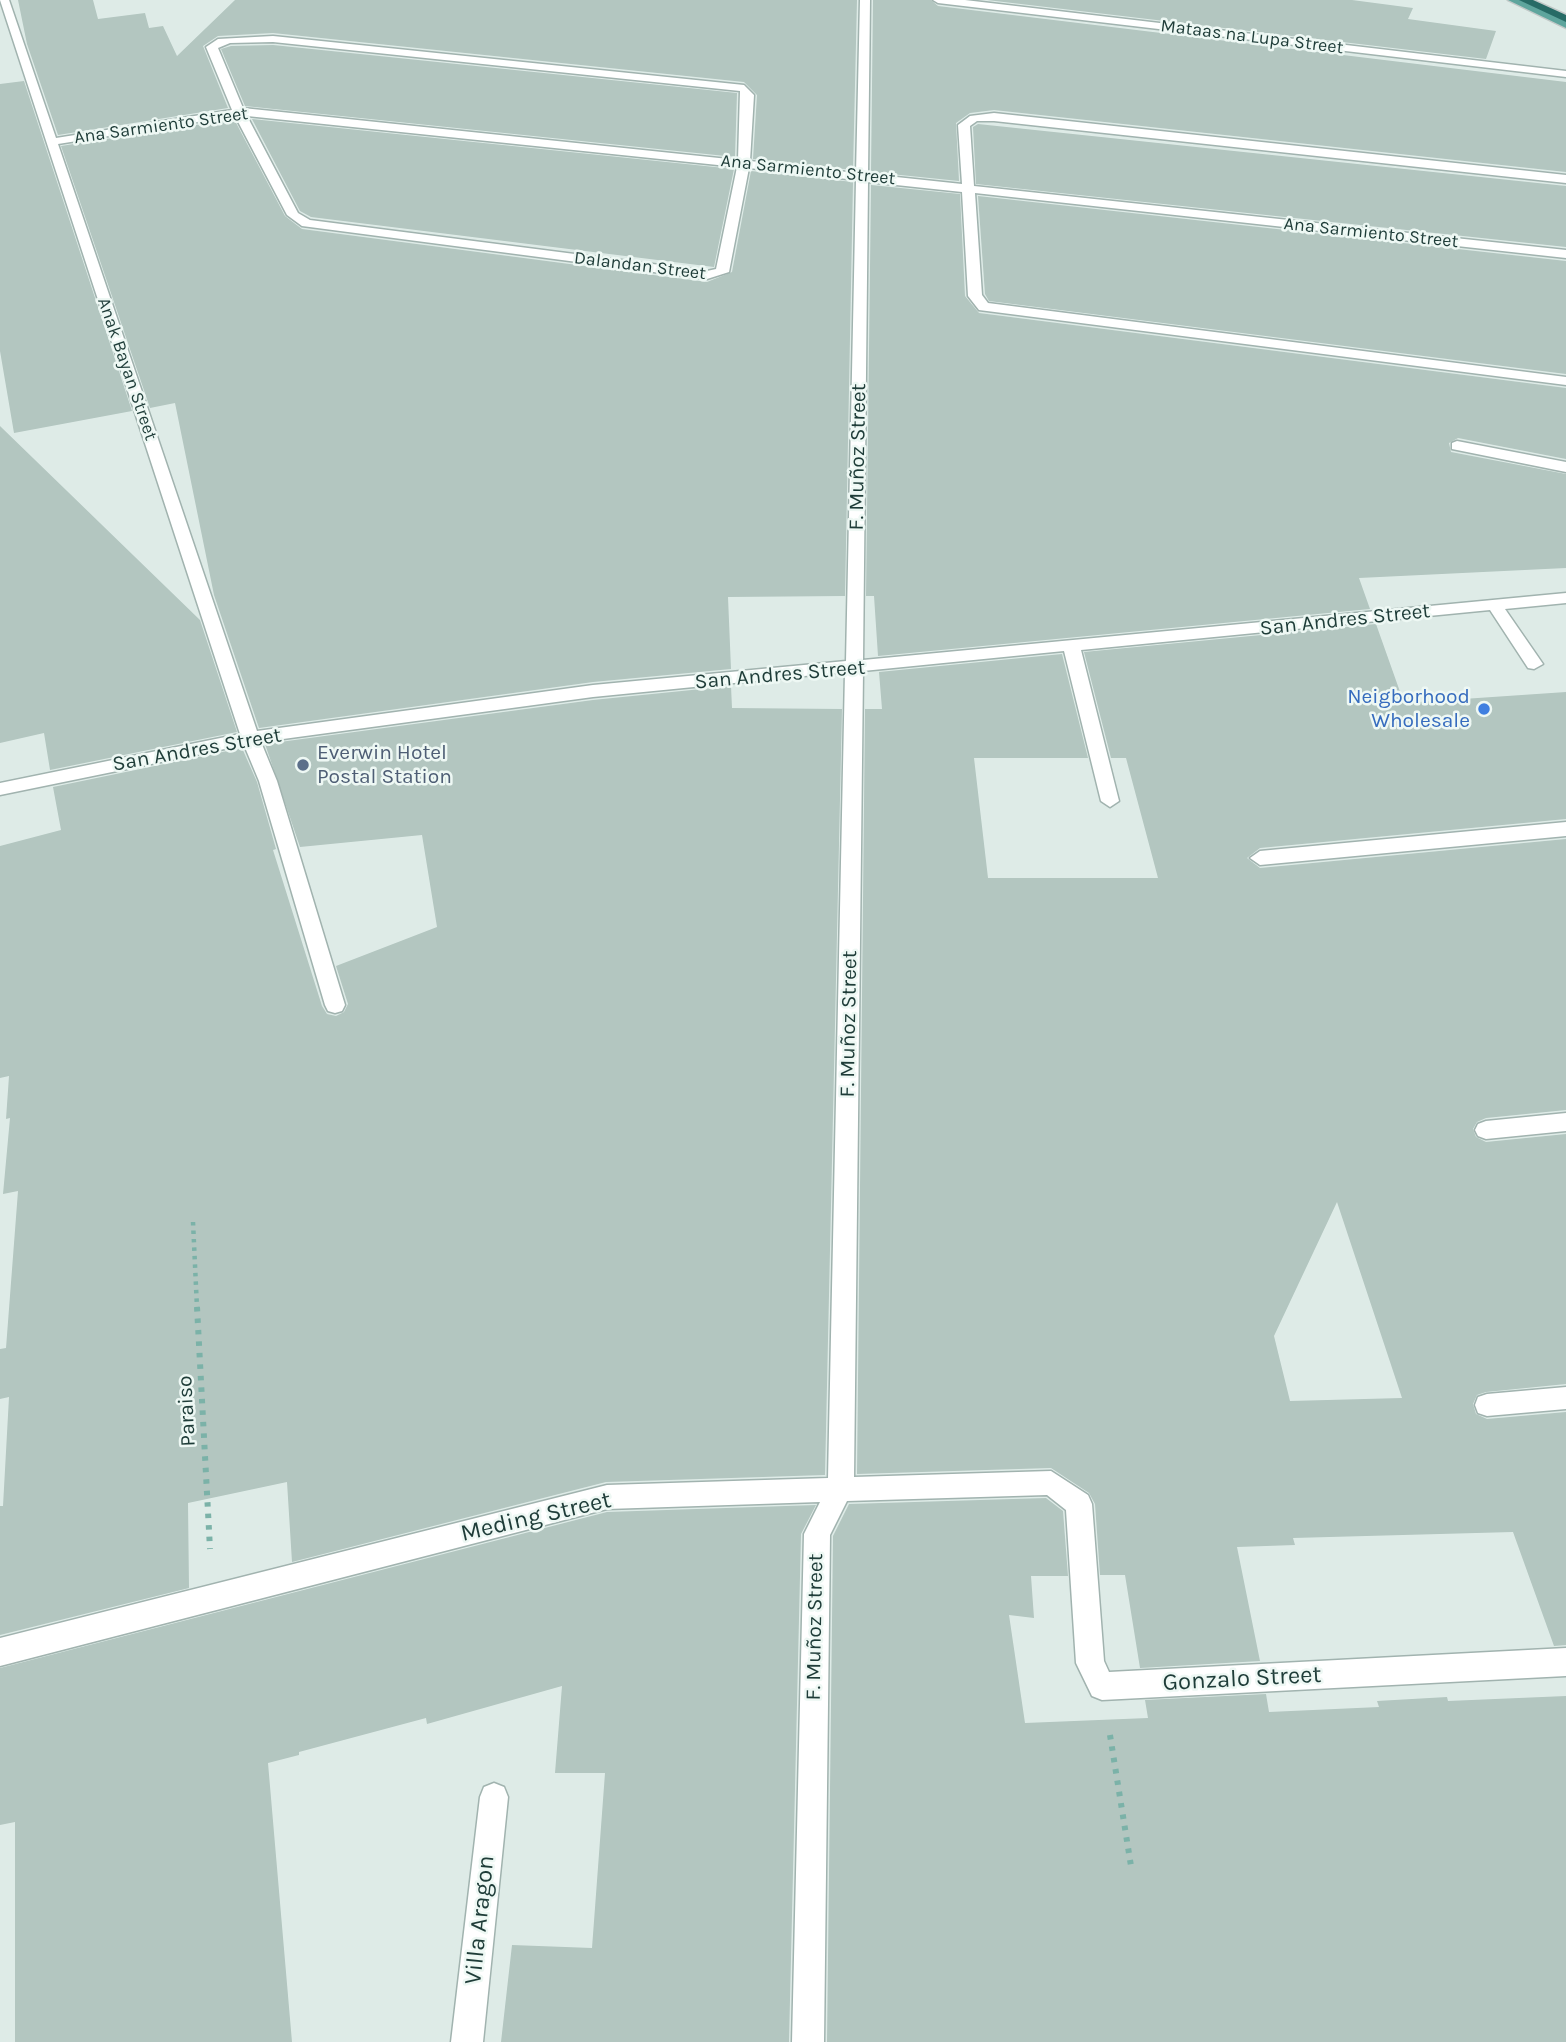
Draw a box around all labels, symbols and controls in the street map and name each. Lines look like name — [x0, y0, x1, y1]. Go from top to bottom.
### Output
street label: Mataas na Lupa Street — [1159, 15, 1345, 59]
street label: Ana Sarmiento Street — [73, 103, 249, 149]
street label: Ana Sarmiento Street — [720, 150, 896, 190]
street label: Ana Sarmiento Street — [1283, 213, 1459, 253]
street label: Dalandan Street — [573, 247, 707, 285]
street label: Anak Bayan Street — [92, 295, 162, 443]
street label: F. Muñoz Street — [844, 383, 872, 531]
street label: San Andres Street — [1259, 599, 1431, 641]
street label: San Andres Street — [694, 655, 866, 695]
place label: Neigborhood Wholesale — [1347, 684, 1470, 734]
marker: Neigborhood Wholesale — [1476, 701, 1492, 717]
street label: San Andres Street — [111, 723, 283, 777]
place label: Everwin Hotel Postal Station — [317, 740, 452, 790]
marker: Everwin Hotel Postal Station — [295, 757, 311, 773]
street label: F. Muñoz Street — [835, 950, 863, 1098]
street label: Paraiso — [173, 1375, 201, 1447]
street label: Meding Street — [458, 1486, 614, 1548]
street label: F. Muñoz Street — [801, 1553, 829, 1701]
street label: Gonzalo Street — [1162, 1660, 1322, 1698]
street label: Villa Aragon — [459, 1854, 501, 1986]

